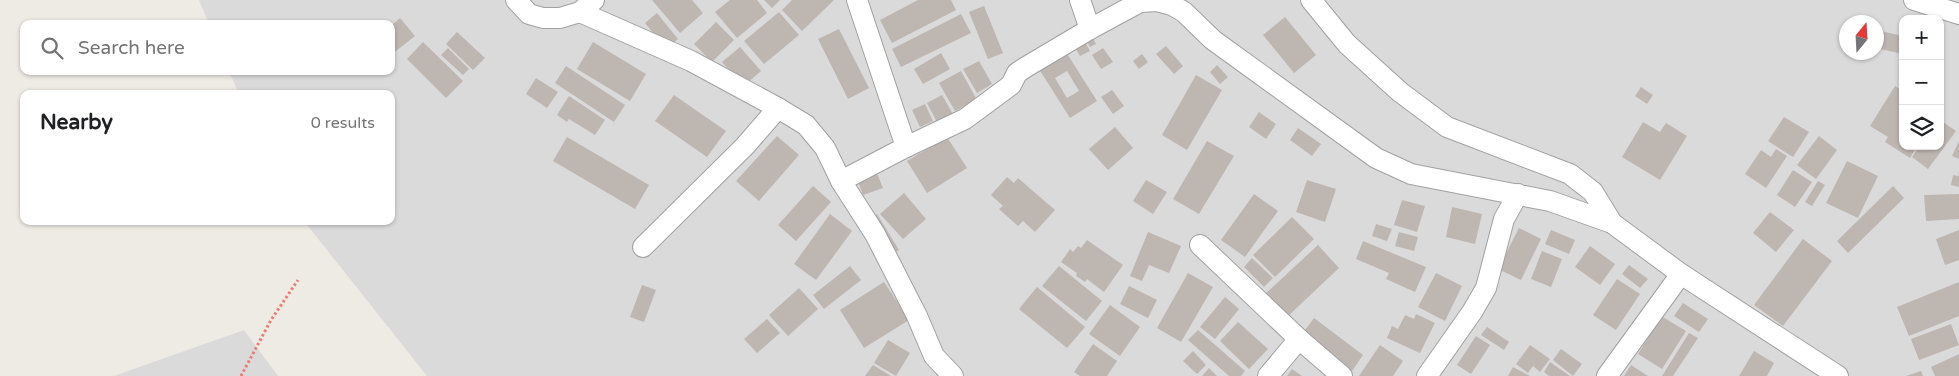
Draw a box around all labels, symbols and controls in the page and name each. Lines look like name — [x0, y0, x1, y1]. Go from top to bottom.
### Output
north arrow — [1839, 15, 1884, 60]
map controls — [1899, 15, 1944, 150]
button: + — [1899, 15, 1944, 60]
search box — [20, 20, 395, 75]
icon: search — [38, 34, 66, 62]
text: Search here — [78, 37, 185, 59]
button: − — [1899, 60, 1944, 105]
button: layers — [1899, 105, 1944, 150]
text: Nearby — [40, 110, 113, 135]
text: 0 results — [311, 113, 375, 133]

